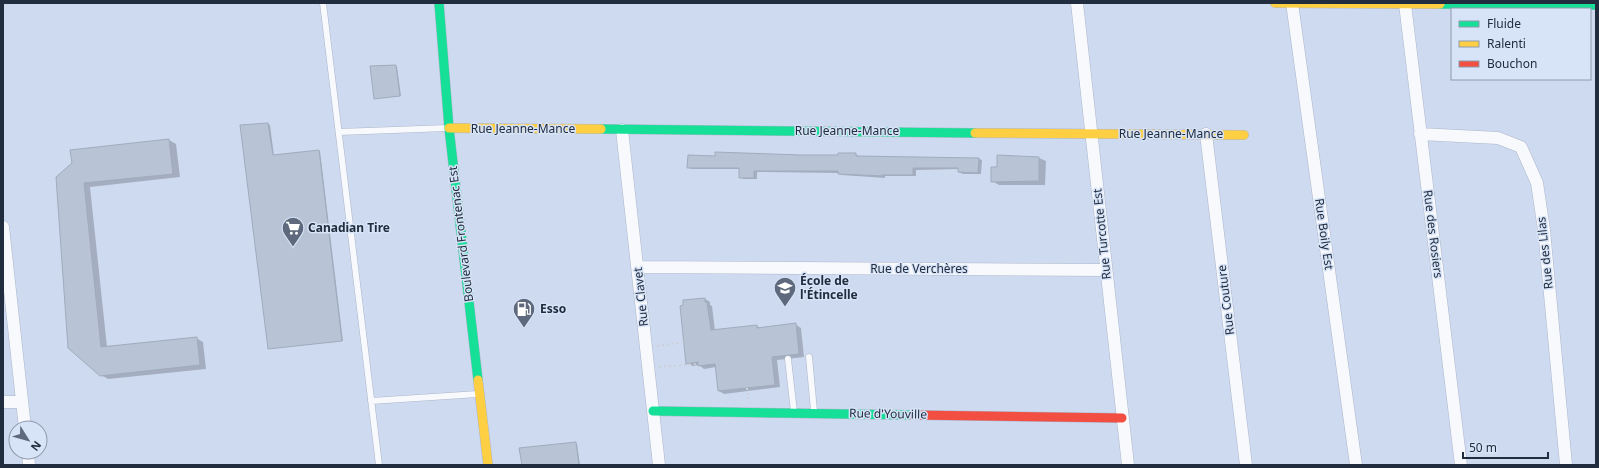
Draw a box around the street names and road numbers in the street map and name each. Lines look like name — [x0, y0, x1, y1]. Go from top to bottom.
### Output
street label: Rue Jeanne-Mance — [471, 120, 576, 137]
street label: Rue Jeanne-Mance — [795, 122, 900, 139]
street label: Rue Jeanne-Mance — [1119, 125, 1224, 142]
street label: Boulevard Frontenac Est — [444, 165, 477, 303]
street label: Rue Turcotte Est — [1088, 187, 1115, 280]
street label: Rue des Rosiers — [1420, 189, 1447, 279]
street label: Rue Boily Est — [1311, 197, 1338, 271]
street label: Rue des Lilas — [1532, 216, 1557, 290]
street label: Rue de Verchères — [870, 260, 968, 277]
street label: Rue Couture — [1213, 264, 1238, 336]
street label: Rue Clavet — [629, 266, 652, 327]
street label: Rue d'Youville — [849, 404, 927, 423]

